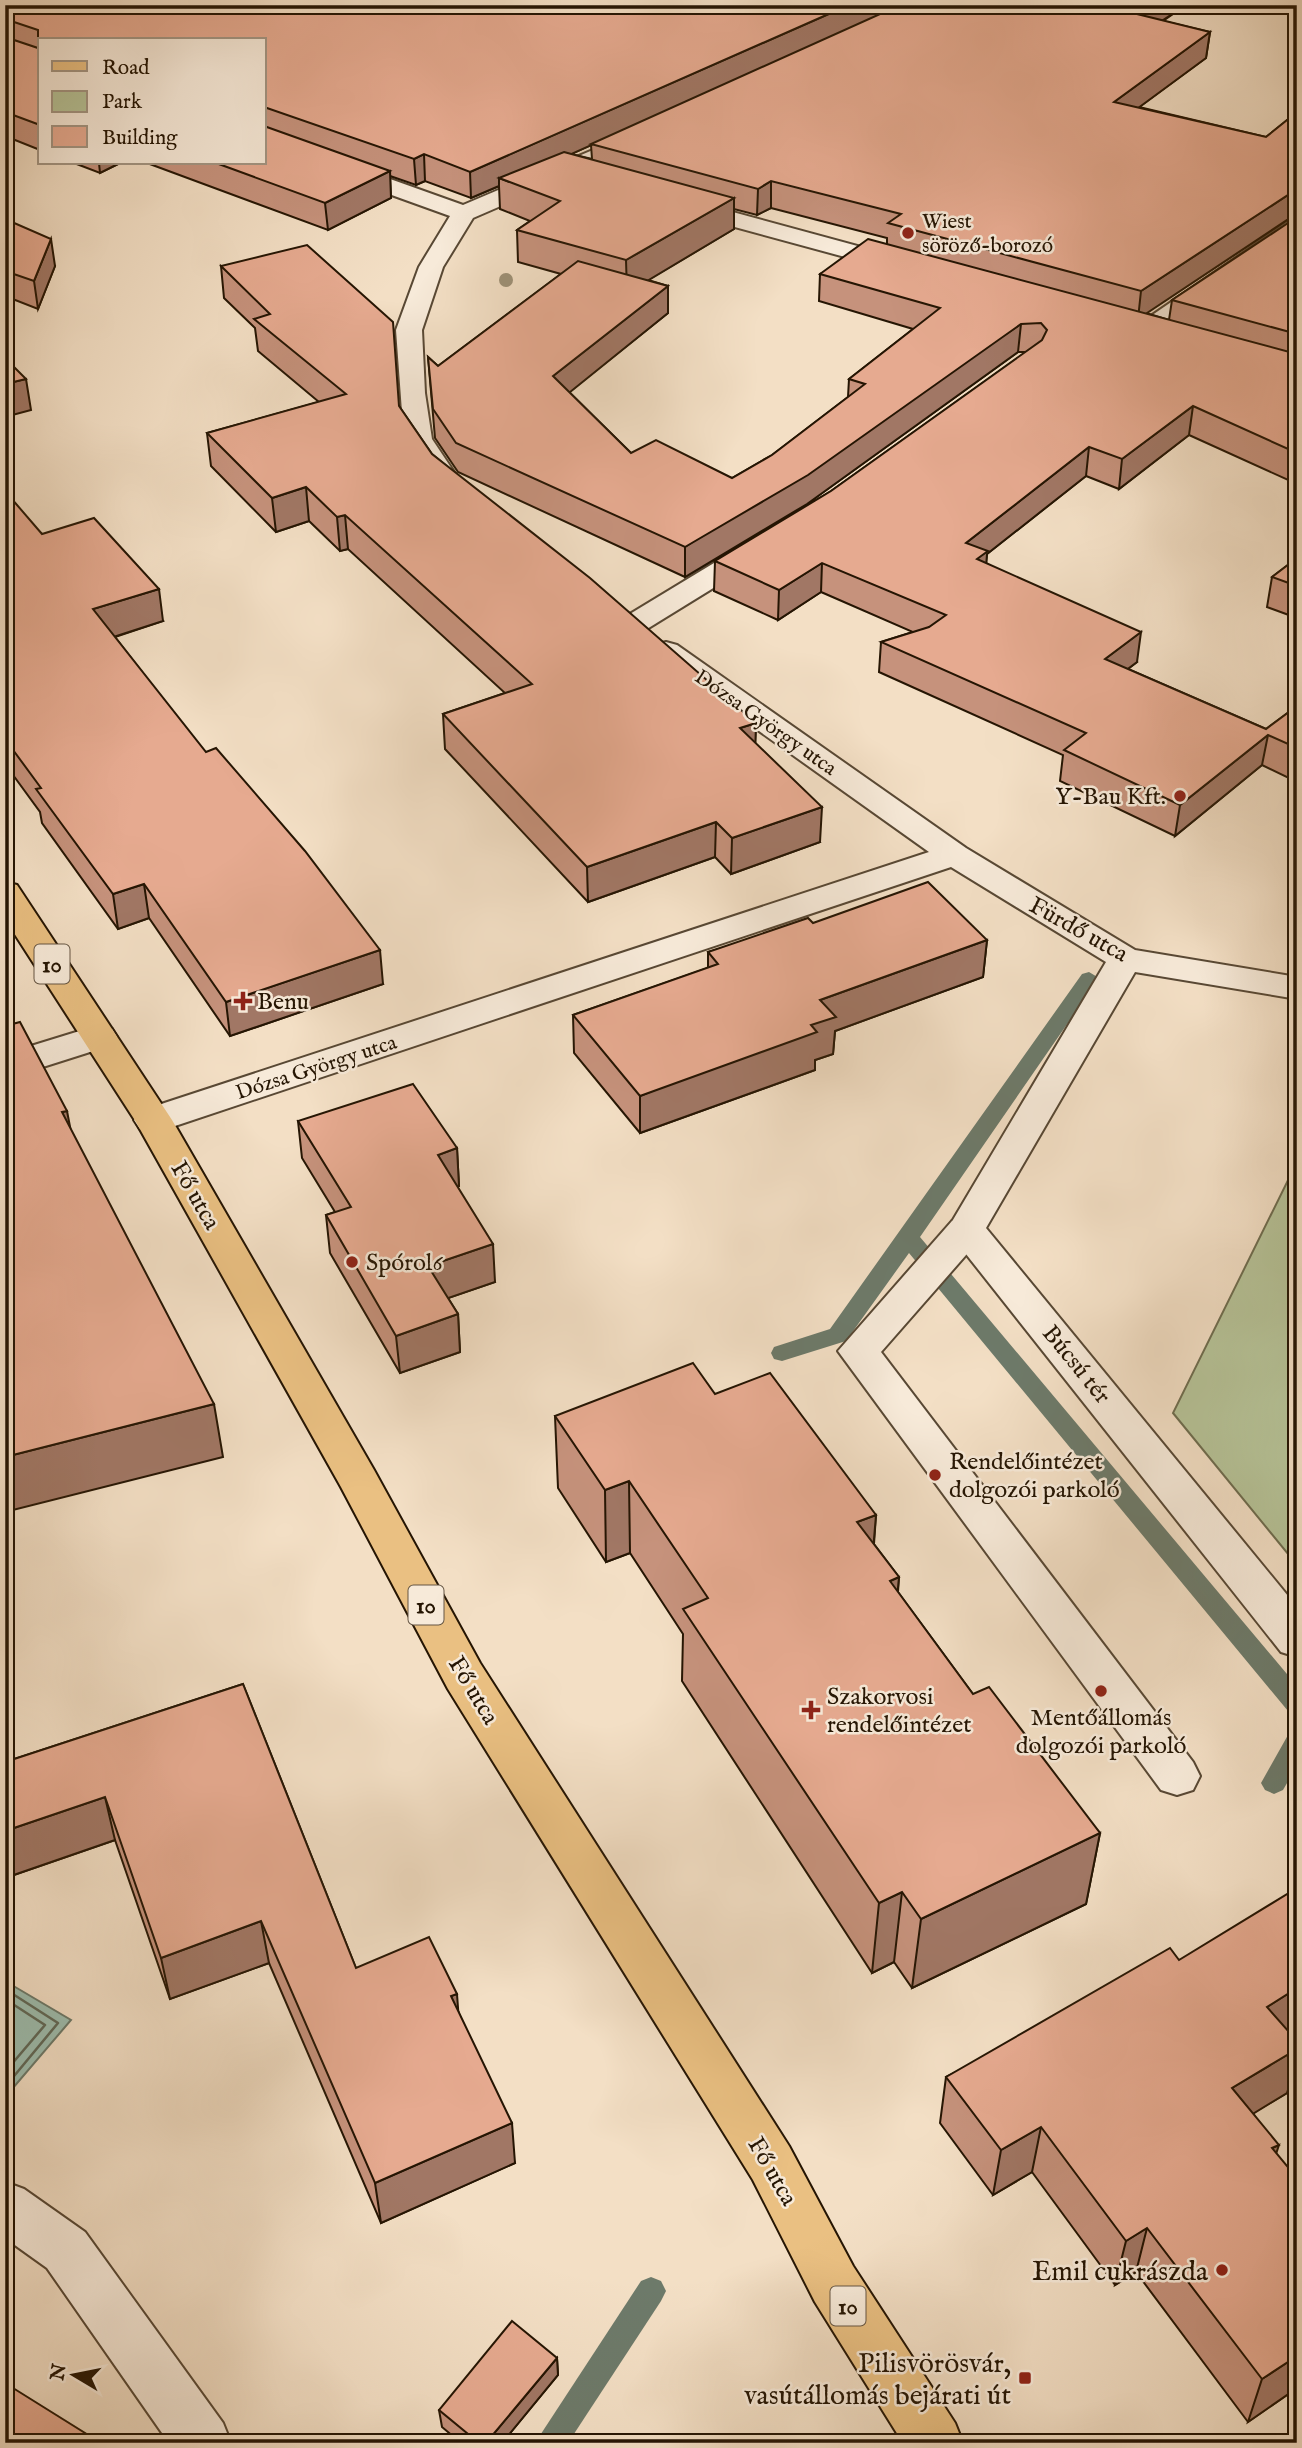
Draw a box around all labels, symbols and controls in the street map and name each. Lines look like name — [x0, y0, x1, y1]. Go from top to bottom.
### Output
legend — [38, 38, 266, 164]
text: Road — [102, 55, 150, 82]
text: Park — [102, 89, 143, 116]
text: Building — [102, 125, 178, 152]
place label: Wiest söröző-borozó — [922, 209, 1053, 260]
marker: Wiest söröző-borozó — [900, 225, 916, 241]
street label: Dózsa György utca — [689, 664, 842, 783]
place label: Y-Bau Kft. — [1055, 782, 1166, 813]
marker: Y-Bau Kft. — [1172, 788, 1188, 804]
street label: Fürdő utca — [1023, 890, 1134, 971]
road number: 10 — [34, 945, 70, 984]
place label: Benu — [257, 987, 309, 1018]
marker: Benu — [235, 993, 251, 1009]
street label: Dózsa György utca — [233, 1029, 401, 1107]
street label: Fő utca — [163, 1156, 227, 1236]
place label: Spórol6 — [366, 1248, 443, 1279]
marker: Spórol6 — [344, 1254, 360, 1270]
street label: Búcsú tér — [1035, 1319, 1117, 1411]
place label: Rendelőintézet dolgozói parkoló — [949, 1447, 1120, 1506]
marker: Rendelőintézet dolgozói parkoló — [927, 1467, 943, 1483]
road number: 10 — [408, 1586, 444, 1624]
street label: Fő utca — [440, 1651, 506, 1731]
place label: Szakorvosi rendelőintézet — [827, 1682, 971, 1741]
marker: Mentőállomás dolgozói parkoló — [1093, 1683, 1109, 1699]
marker: Szakorvosi rendelőintézet — [801, 1700, 821, 1720]
place label: Mentőállomás dolgozói parkoló — [1016, 1703, 1186, 1762]
street label: Fő utca — [740, 2132, 804, 2212]
place label: Emil cukrászda — [1032, 2255, 1209, 2290]
marker: Emil cukrászda — [1214, 2262, 1230, 2278]
road number: 10 — [830, 2286, 866, 2326]
north arrow — [38, 2340, 108, 2410]
place label: Pilisvörösvár, vasútállomás bejárati út — [744, 2347, 1011, 2414]
text: N — [46, 2362, 73, 2384]
marker: Pilisvörösvár, vasútállomás bejárati út — [1017, 2370, 1033, 2386]

